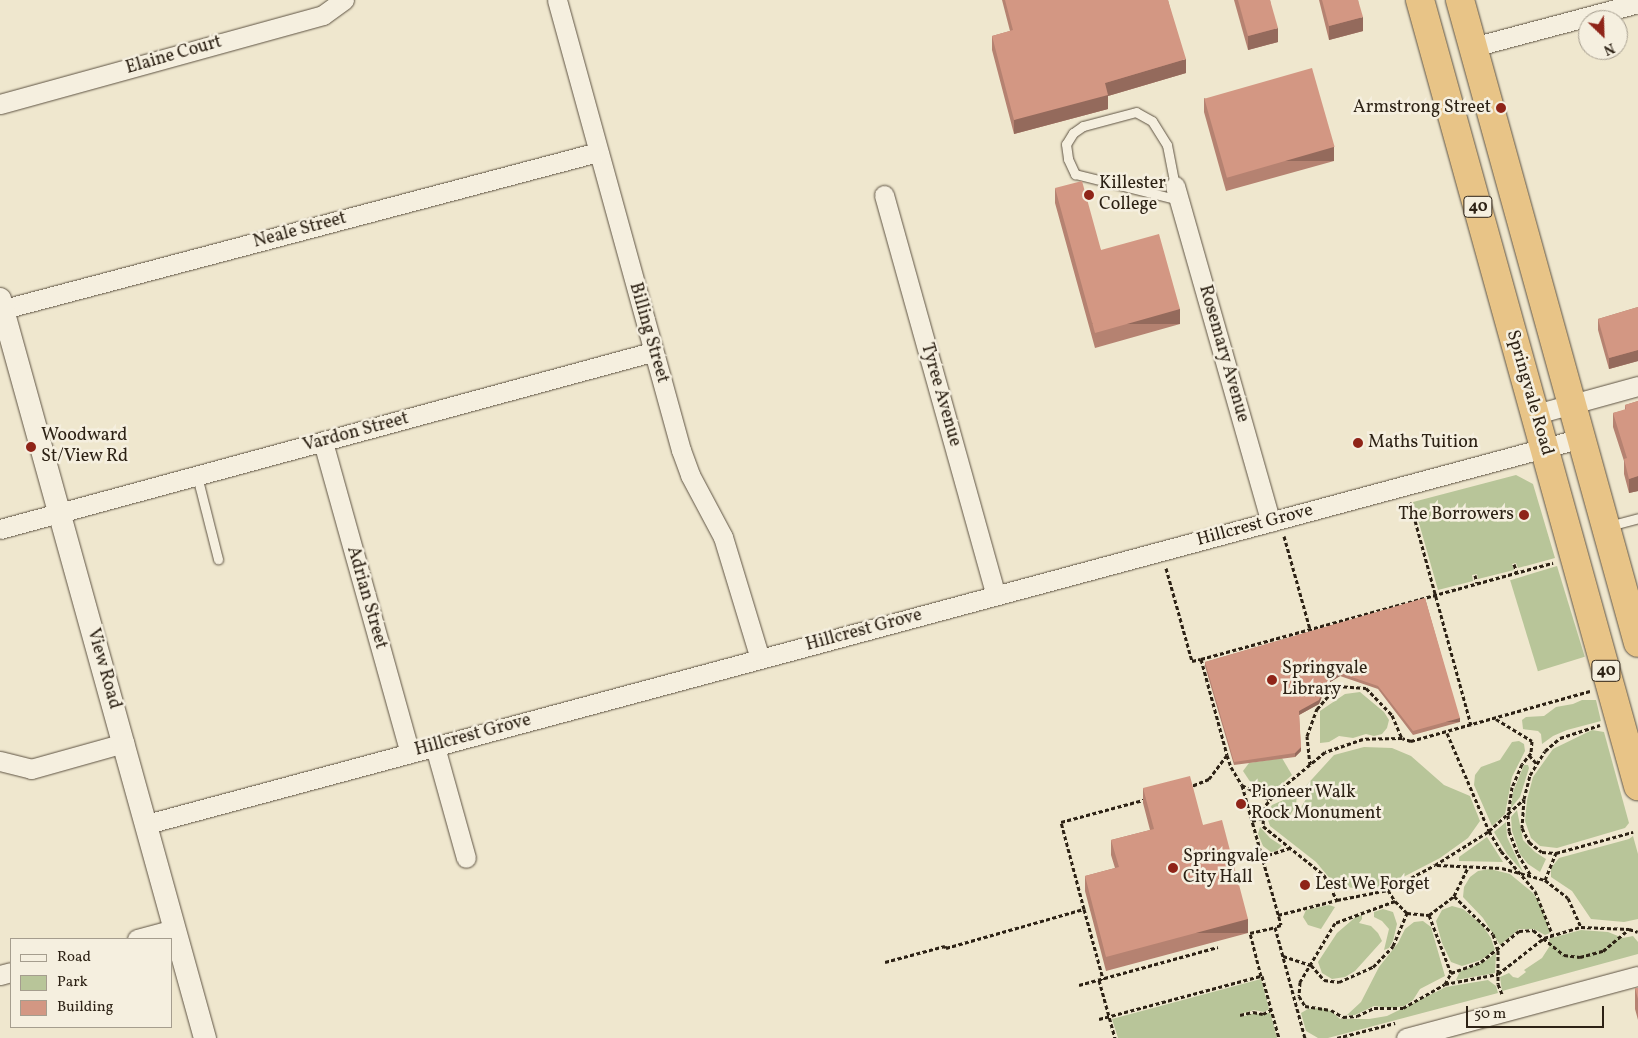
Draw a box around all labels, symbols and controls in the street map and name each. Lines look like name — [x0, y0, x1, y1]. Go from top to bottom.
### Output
north arrow — [1578, 10, 1628, 60]
street label: Elaine Court — [124, 32, 224, 80]
text: N — [1600, 37, 1617, 59]
place label: Armstrong Street — [1353, 97, 1491, 119]
marker: Armstrong Street — [1495, 102, 1507, 114]
place label: Killester College — [1099, 174, 1166, 216]
marker: Killester College — [1083, 189, 1095, 201]
road number: 40 — [1463, 193, 1493, 220]
street label: Neale Street — [251, 208, 349, 254]
street label: Billing Street — [623, 280, 673, 386]
street label: Rosemary Avenue — [1193, 283, 1253, 425]
street label: Springvale Road — [1501, 328, 1557, 458]
street label: Tyree Avenue — [915, 341, 965, 449]
street label: Vardon Street — [301, 409, 411, 457]
place label: Woodward St/View Rd — [41, 426, 129, 468]
place label: Maths Tuition — [1368, 432, 1479, 454]
marker: Maths Tuition — [1352, 437, 1364, 449]
marker: Woodward St/View Rd — [25, 441, 37, 453]
street label: Hillcrest Grove — [1195, 500, 1315, 552]
place label: The Borrowers — [1398, 504, 1514, 526]
marker: The Borrowers — [1518, 509, 1530, 521]
street label: Adrian Street — [341, 544, 391, 652]
street label: Hillcrest Grove — [804, 605, 924, 657]
street label: View Road — [81, 626, 125, 712]
road number: 40 — [1591, 658, 1621, 684]
place label: Springvale Library — [1282, 659, 1368, 702]
marker: Springvale Library — [1266, 674, 1278, 686]
street label: Hillcrest Grove — [413, 710, 533, 762]
place label: Pioneer Walk Rock Monument — [1251, 783, 1382, 826]
marker: Pioneer Walk Rock Monument — [1235, 798, 1247, 810]
place label: Springvale City Hall — [1183, 847, 1269, 890]
marker: Springvale City Hall — [1167, 862, 1179, 874]
place label: Lest We Forget — [1315, 874, 1430, 896]
marker: Lest We Forget — [1299, 879, 1311, 891]
legend — [10, 938, 172, 1028]
text: Road — [57, 947, 91, 968]
text: Park — [57, 972, 88, 993]
scale bar — [1468, 996, 1606, 1028]
text: Building — [57, 997, 113, 1018]
text: 50 m — [1474, 1004, 1506, 1025]

